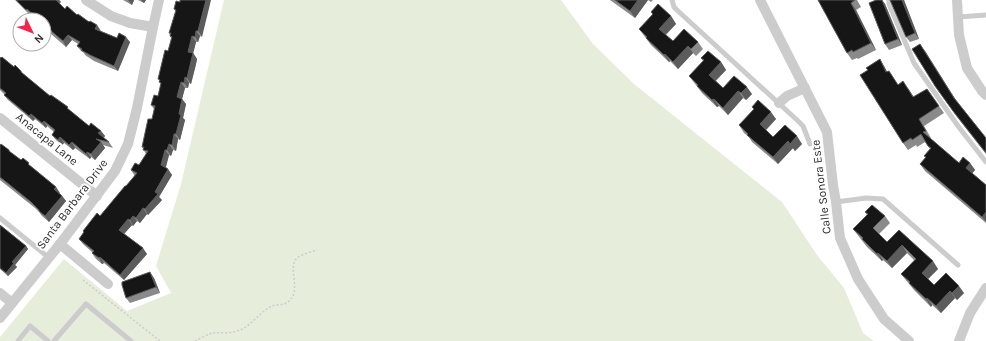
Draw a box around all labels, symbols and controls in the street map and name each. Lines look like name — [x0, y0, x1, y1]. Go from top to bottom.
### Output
north arrow — [12, 12, 52, 52]
text: N — [32, 31, 46, 46]
street label: Anacapa Lane — [13, 110, 81, 168]
street label: Calle Sonora Este — [808, 139, 834, 235]
street label: Santa Barbara Drive — [34, 156, 110, 252]

